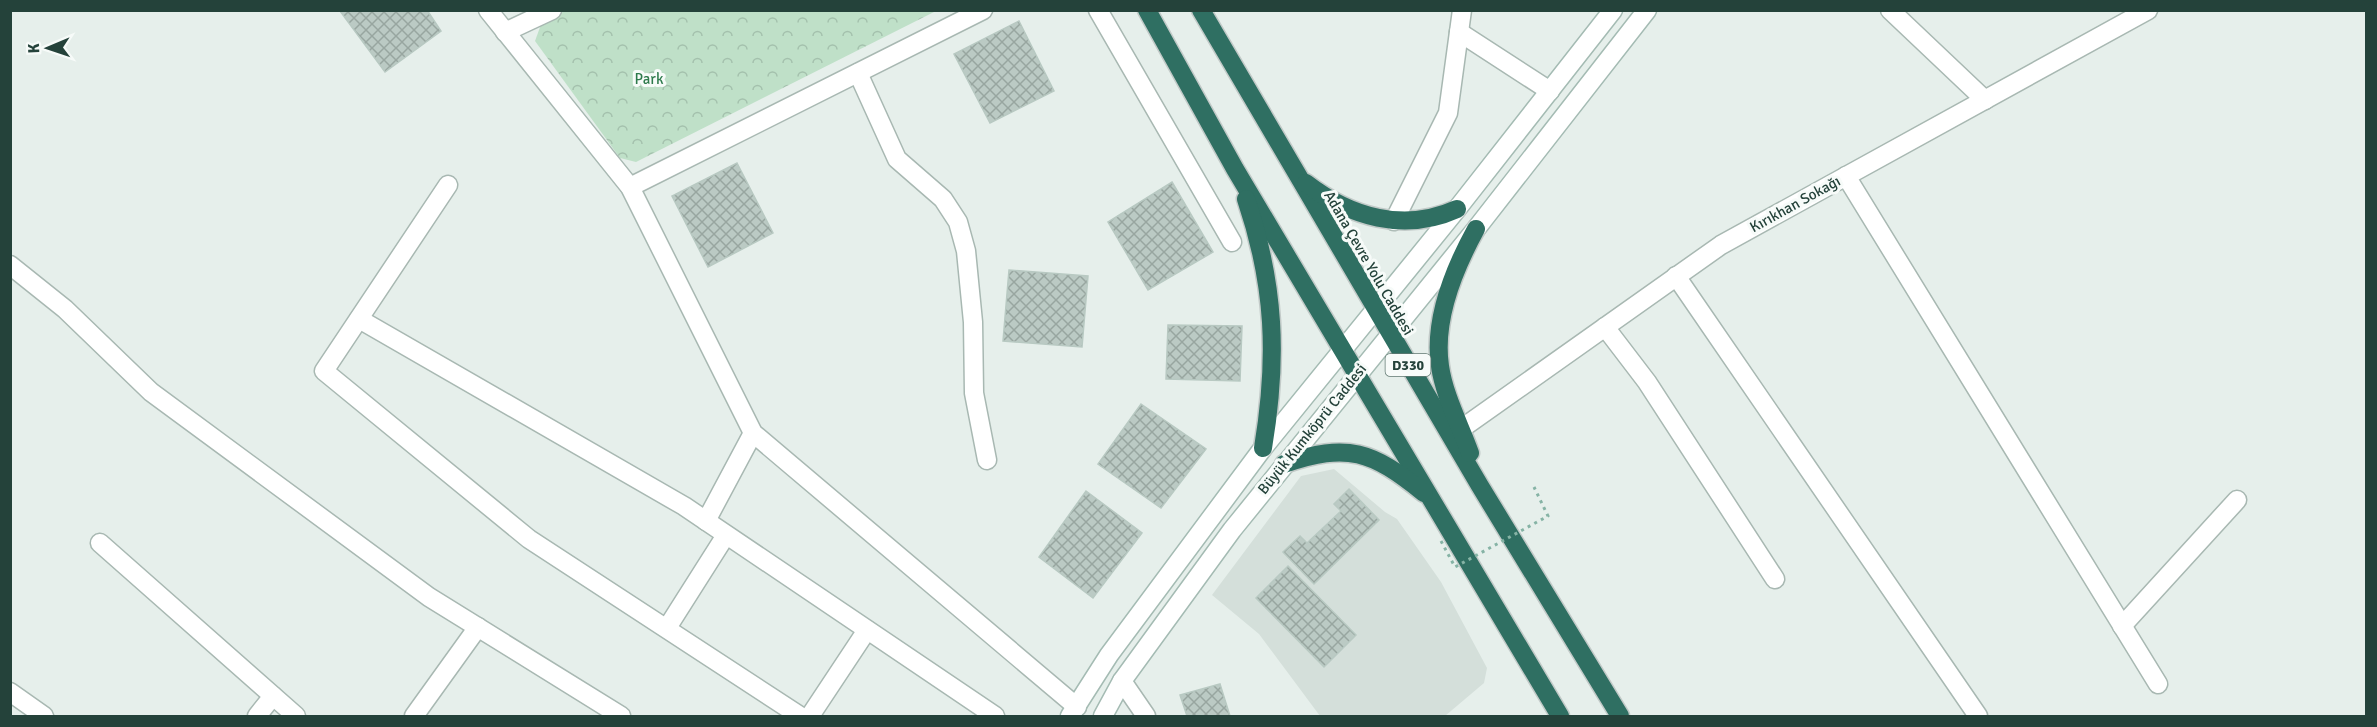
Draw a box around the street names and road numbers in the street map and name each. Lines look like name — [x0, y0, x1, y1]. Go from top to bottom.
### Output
street label: Kırıkhan Sokağı — [1747, 172, 1843, 236]
street label: Adana Çevre Yolu Caddesi — [1320, 188, 1418, 338]
road number: D330 — [1386, 354, 1430, 376]
street label: Büyük Kumköprü Caddesi — [1254, 360, 1370, 498]

